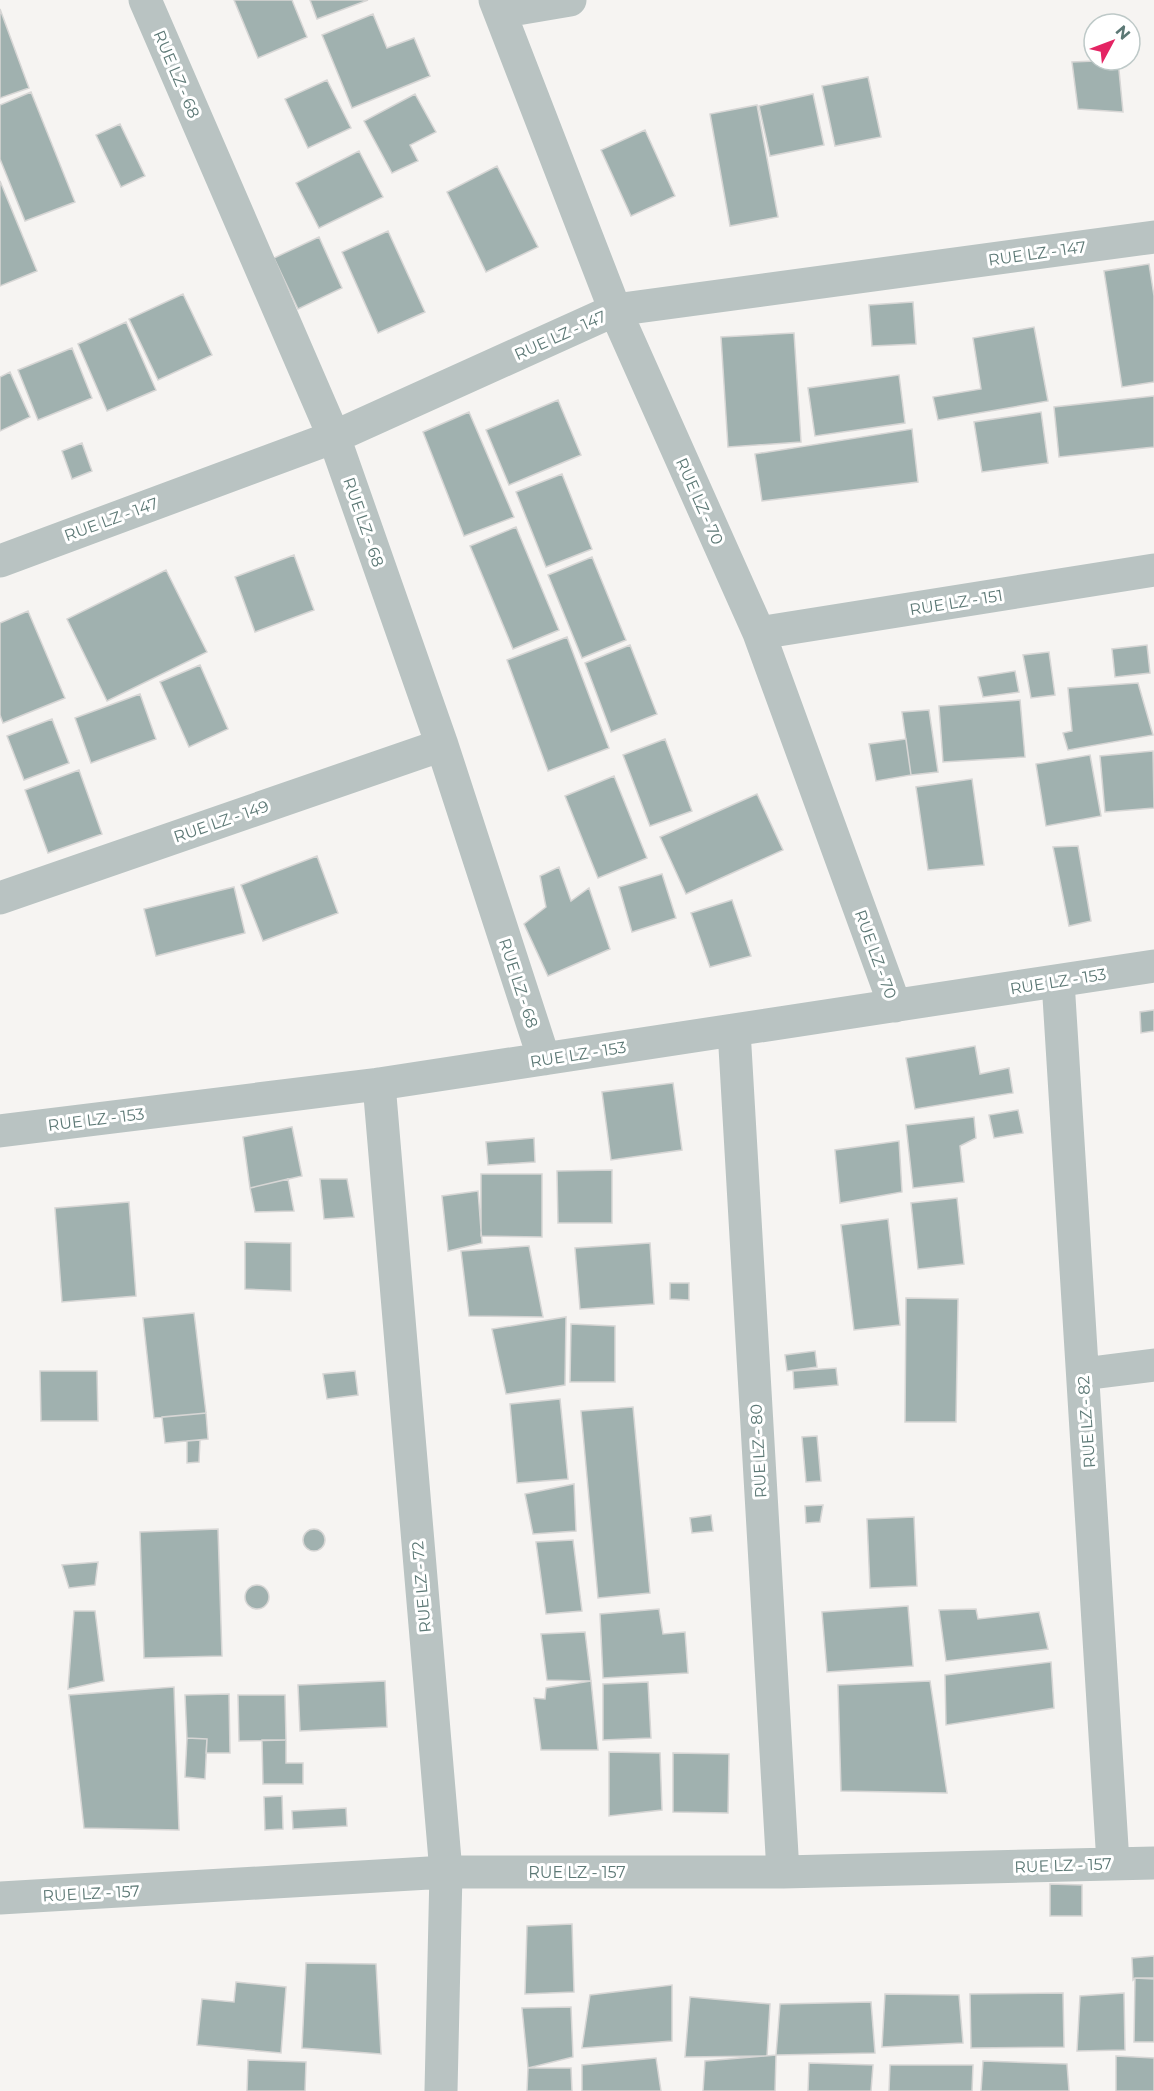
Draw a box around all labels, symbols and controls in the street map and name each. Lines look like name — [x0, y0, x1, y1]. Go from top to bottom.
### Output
north arrow — [1082, 12, 1142, 72]
text: N — [1112, 21, 1134, 44]
street label: RUE LZ - 68 — [150, 27, 204, 121]
street label: RUE LZ - 147 — [987, 237, 1087, 270]
street label: RUE LZ - 147 — [511, 307, 609, 364]
street label: RUE LZ - 70 — [672, 455, 727, 548]
street label: RUE LZ - 68 — [339, 475, 388, 569]
street label: RUE LZ - 147 — [62, 494, 161, 545]
street label: RUE LZ - 151 — [908, 586, 1004, 619]
street label: RUE LZ - 149 — [171, 796, 271, 847]
street label: RUE LZ - 70 — [851, 907, 900, 1001]
street label: RUE LZ - 68 — [495, 936, 542, 1031]
street label: RUE LZ - 153 — [1009, 965, 1108, 998]
street label: RUE LZ - 153 — [529, 1038, 628, 1071]
street label: RUE LZ - 153 — [47, 1104, 145, 1135]
street label: RUE LZ - 82 — [1074, 1375, 1099, 1469]
street label: RUE LZ - 80 — [747, 1403, 770, 1499]
street label: RUE LZ - 72 — [408, 1540, 435, 1634]
street label: RUE LZ - 157 — [1014, 1854, 1112, 1877]
street label: RUE LZ - 157 — [528, 1863, 626, 1882]
street label: RUE LZ - 157 — [42, 1881, 140, 1906]

